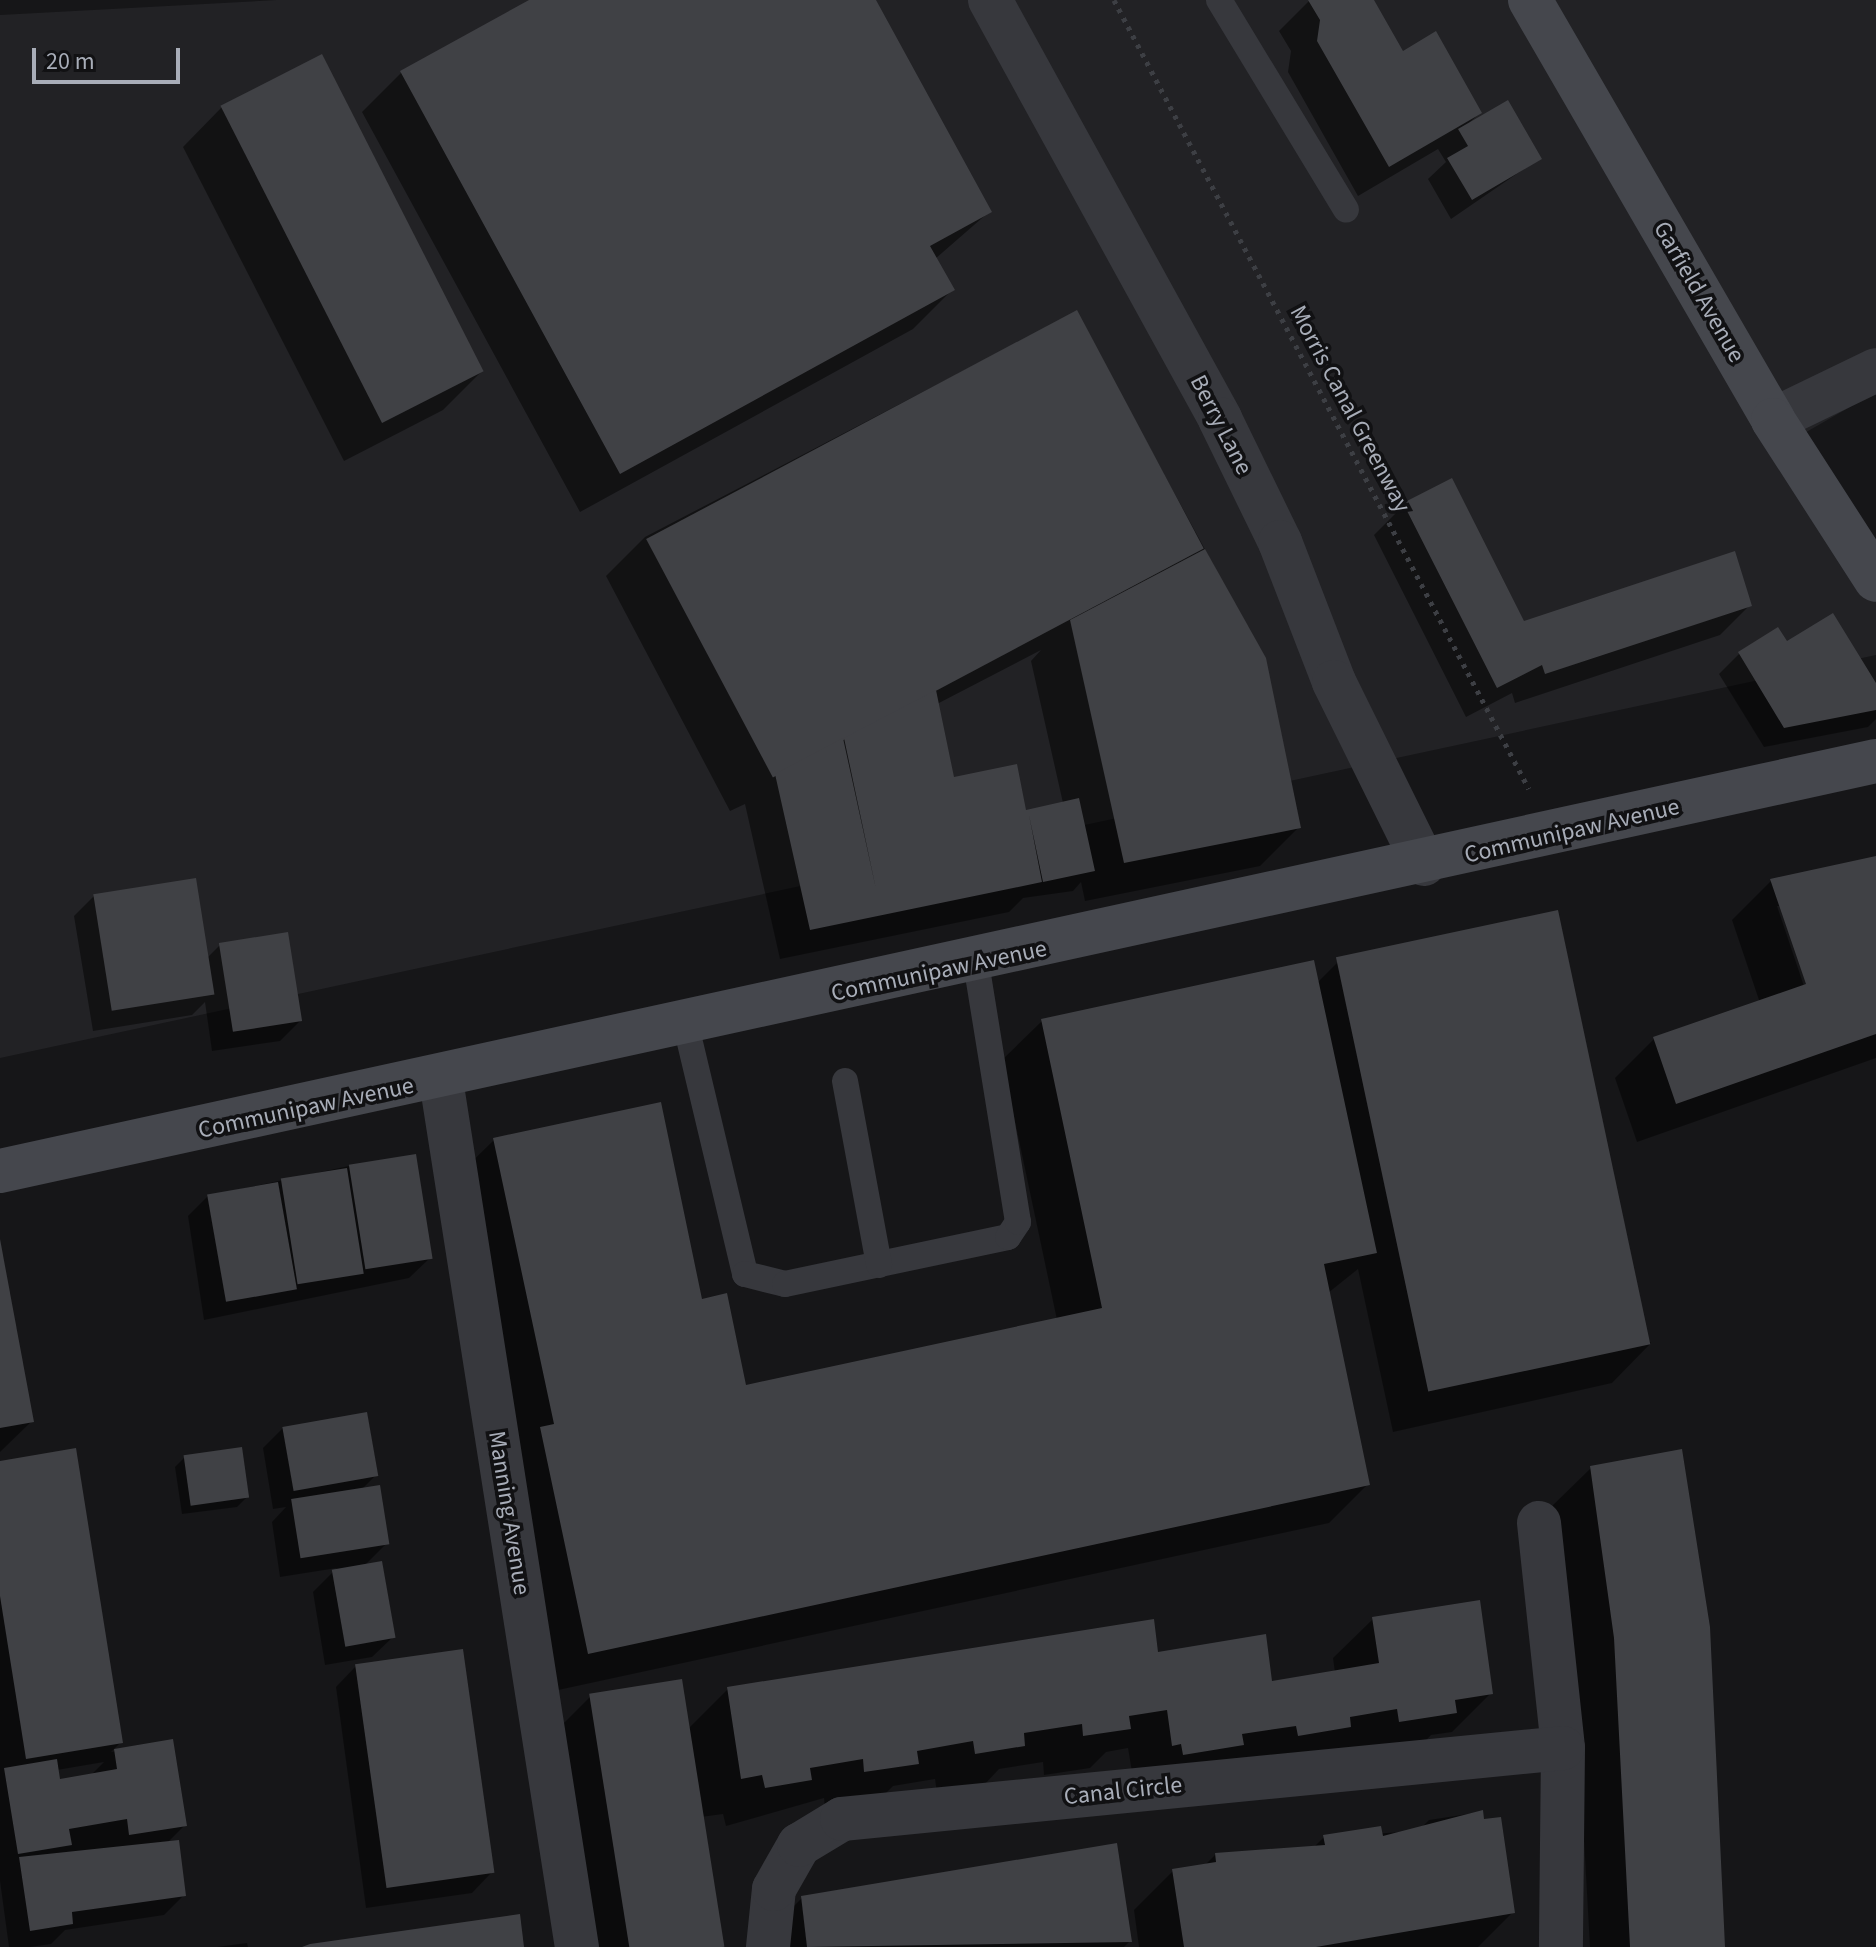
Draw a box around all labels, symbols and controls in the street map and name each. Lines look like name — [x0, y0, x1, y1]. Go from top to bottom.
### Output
scale bar — [36, 32, 184, 82]
text: 20 m — [46, 44, 95, 79]
street label: Garfield Avenue — [1647, 216, 1751, 368]
street label: Morris Canal Greenway — [1283, 301, 1417, 517]
street label: Berry Lane — [1184, 370, 1258, 480]
street label: Communipaw Avenue — [1462, 792, 1682, 870]
street label: Communipaw Avenue — [829, 934, 1049, 1008]
street label: Communipaw Avenue — [196, 1071, 416, 1145]
street label: Manning Avenue — [482, 1429, 536, 1597]
street label: Canal Circle — [1063, 1770, 1183, 1812]

